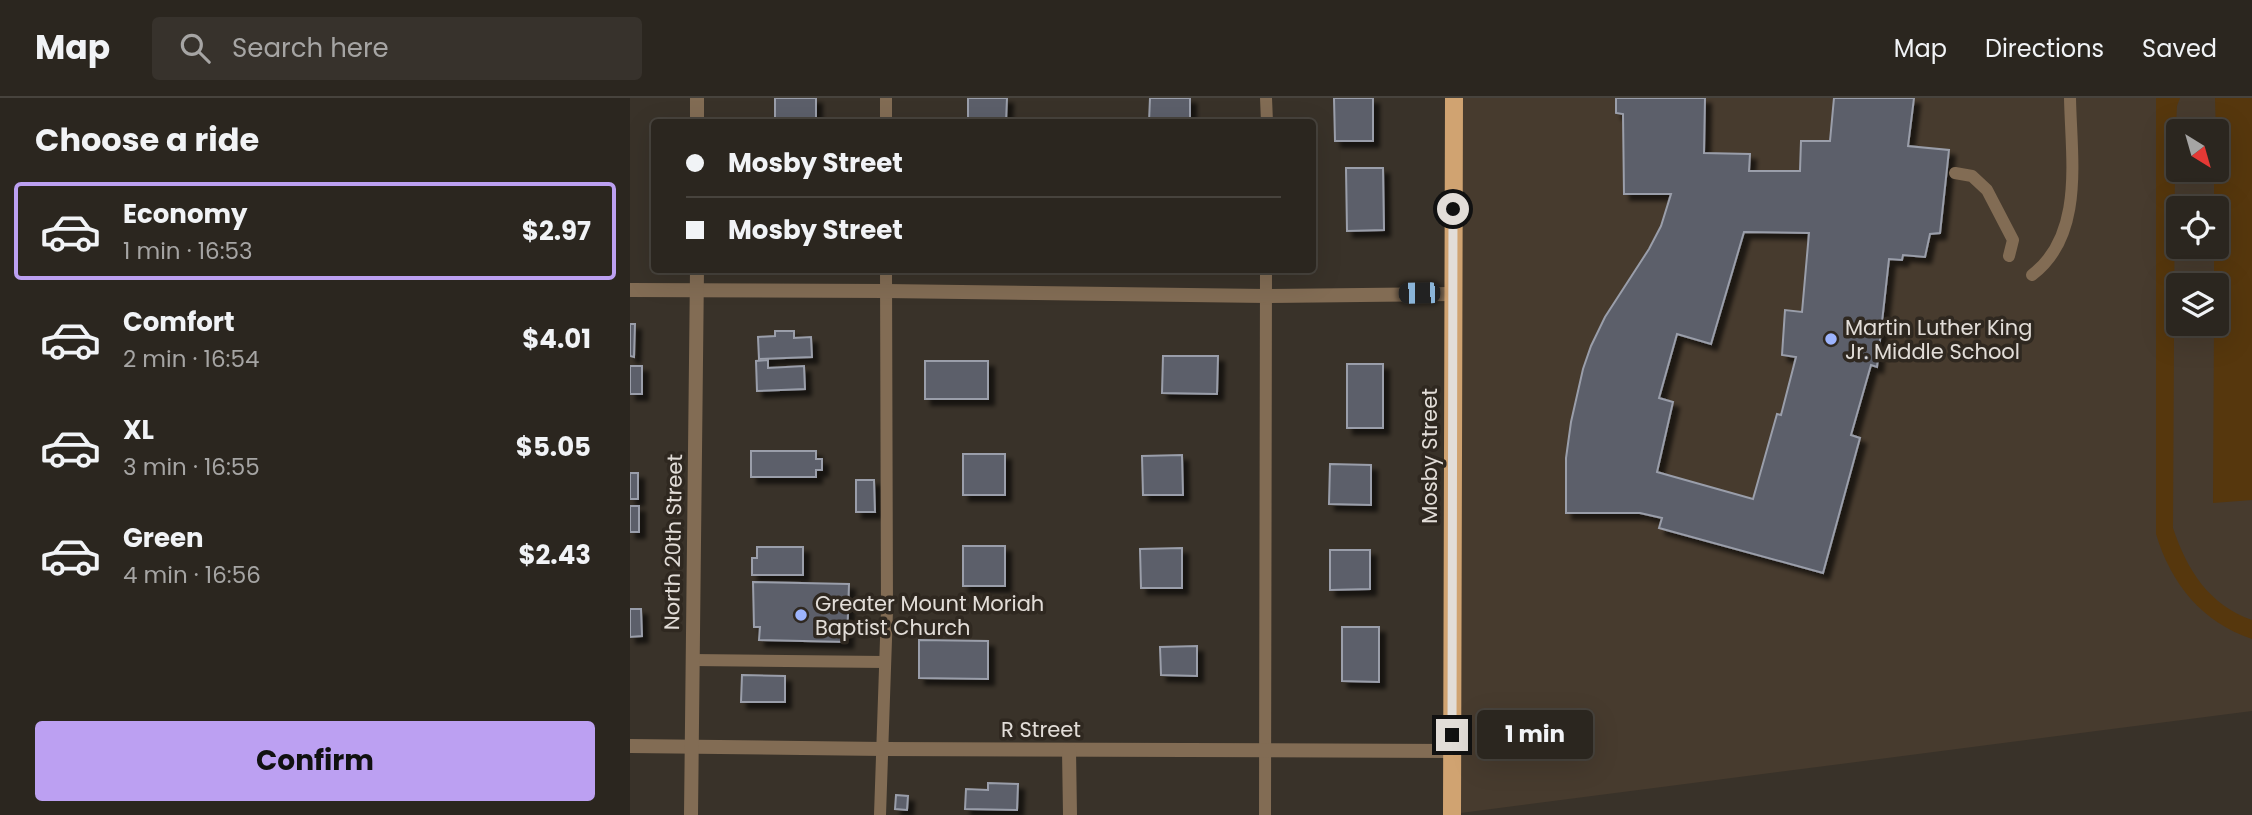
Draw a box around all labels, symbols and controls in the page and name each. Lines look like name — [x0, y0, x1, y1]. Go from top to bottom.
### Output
search box — [152, 17, 642, 80]
text: Map — [35, 24, 110, 71]
icon: search — [176, 29, 214, 67]
text: Search here — [232, 30, 389, 66]
text: Map — [1894, 32, 1947, 65]
text: Directions — [1985, 32, 2104, 65]
text: Saved — [2142, 32, 2217, 65]
text: Choose a ride — [35, 117, 259, 162]
north arrow — [2166, 119, 2230, 182]
map controls — [2166, 119, 2229, 336]
text: Mosby Street — [728, 145, 903, 181]
route start — [1437, 193, 1469, 225]
text: Economy — [123, 196, 247, 232]
button: locate — [2166, 196, 2229, 259]
icon: car — [39, 200, 102, 263]
text: Mosby Street — [728, 212, 903, 248]
text: $2.97 — [522, 213, 591, 249]
text: 1 min · 16:53 — [123, 235, 253, 267]
button: layers — [2166, 273, 2229, 336]
car — [1398, 282, 1441, 304]
text: Comfort — [123, 304, 235, 340]
icon: car — [39, 308, 102, 371]
place label: Martin Luther King Jr. Middle School — [1845, 313, 2032, 366]
text: $4.01 — [522, 321, 591, 357]
marker: Martin Luther King Jr. Middle School — [1823, 331, 1839, 347]
text: 2 min · 16:54 — [123, 343, 259, 375]
street label: Mosby Street — [1415, 388, 1444, 524]
text: XL — [123, 412, 154, 448]
icon: car — [39, 416, 102, 479]
text: $5.05 — [516, 429, 591, 465]
text: 3 min · 16:55 — [123, 451, 260, 483]
street label: North 20th Street — [657, 454, 689, 630]
text: Green — [123, 520, 204, 556]
icon: car — [39, 524, 102, 587]
text: $2.43 — [518, 537, 591, 573]
text: 4 min · 16:56 — [123, 559, 261, 591]
place label: Greater Mount Moriah Baptist Church — [815, 589, 1044, 642]
marker: Greater Mount Moriah Baptist Church — [793, 607, 809, 623]
callout: 1 min — [1476, 710, 1592, 760]
street label: R Street — [1001, 715, 1081, 744]
text: 1 min — [1505, 718, 1565, 750]
route end — [1436, 719, 1468, 751]
button: Confirm — [35, 721, 595, 801]

